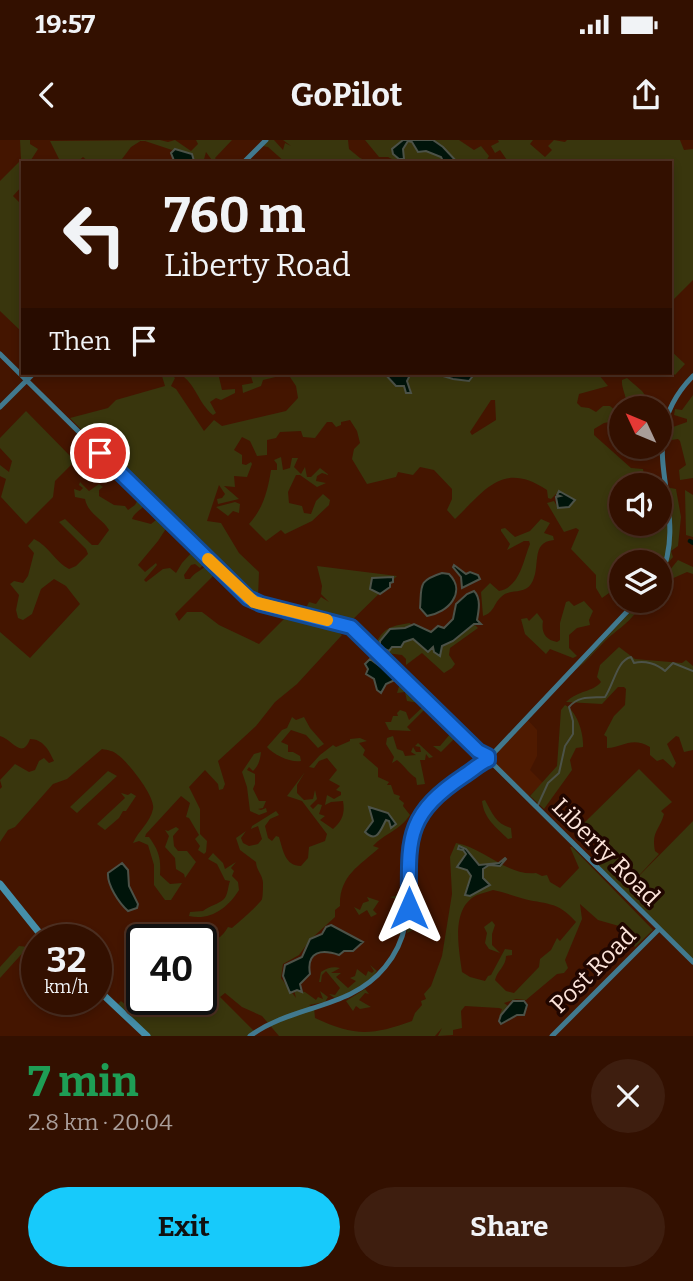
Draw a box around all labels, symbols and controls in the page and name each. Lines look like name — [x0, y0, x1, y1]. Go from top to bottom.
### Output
text: 19:57 — [35, 9, 95, 40]
icon: back — [28, 76, 66, 114]
text: GoPilot — [290, 76, 403, 114]
icon: share — [627, 76, 665, 114]
text: 760 m — [164, 186, 305, 245]
icon: left — [49, 189, 140, 280]
text: Liberty Road — [164, 246, 351, 284]
icon: arrive — [125, 322, 163, 360]
text: Then — [49, 326, 111, 357]
north arrow — [609, 396, 672, 458]
map controls — [609, 396, 672, 613]
pin — [70, 423, 130, 483]
icon: arrive — [81, 434, 119, 472]
button: sound — [609, 473, 672, 536]
button: layers — [609, 550, 672, 613]
street label: Liberty Road — [547, 793, 665, 911]
position arrow — [372, 871, 446, 945]
street label: Post Road — [545, 922, 641, 1018]
speed limit sign: 40 — [126, 924, 217, 1015]
text: 32 — [47, 939, 86, 981]
text: km/h — [44, 976, 89, 998]
text: 7 min — [28, 1057, 139, 1107]
button: close — [591, 1059, 665, 1133]
text: 2.8 km · 20:04 — [28, 1108, 173, 1136]
button: Exit — [28, 1187, 340, 1267]
button: Share — [354, 1187, 665, 1267]

